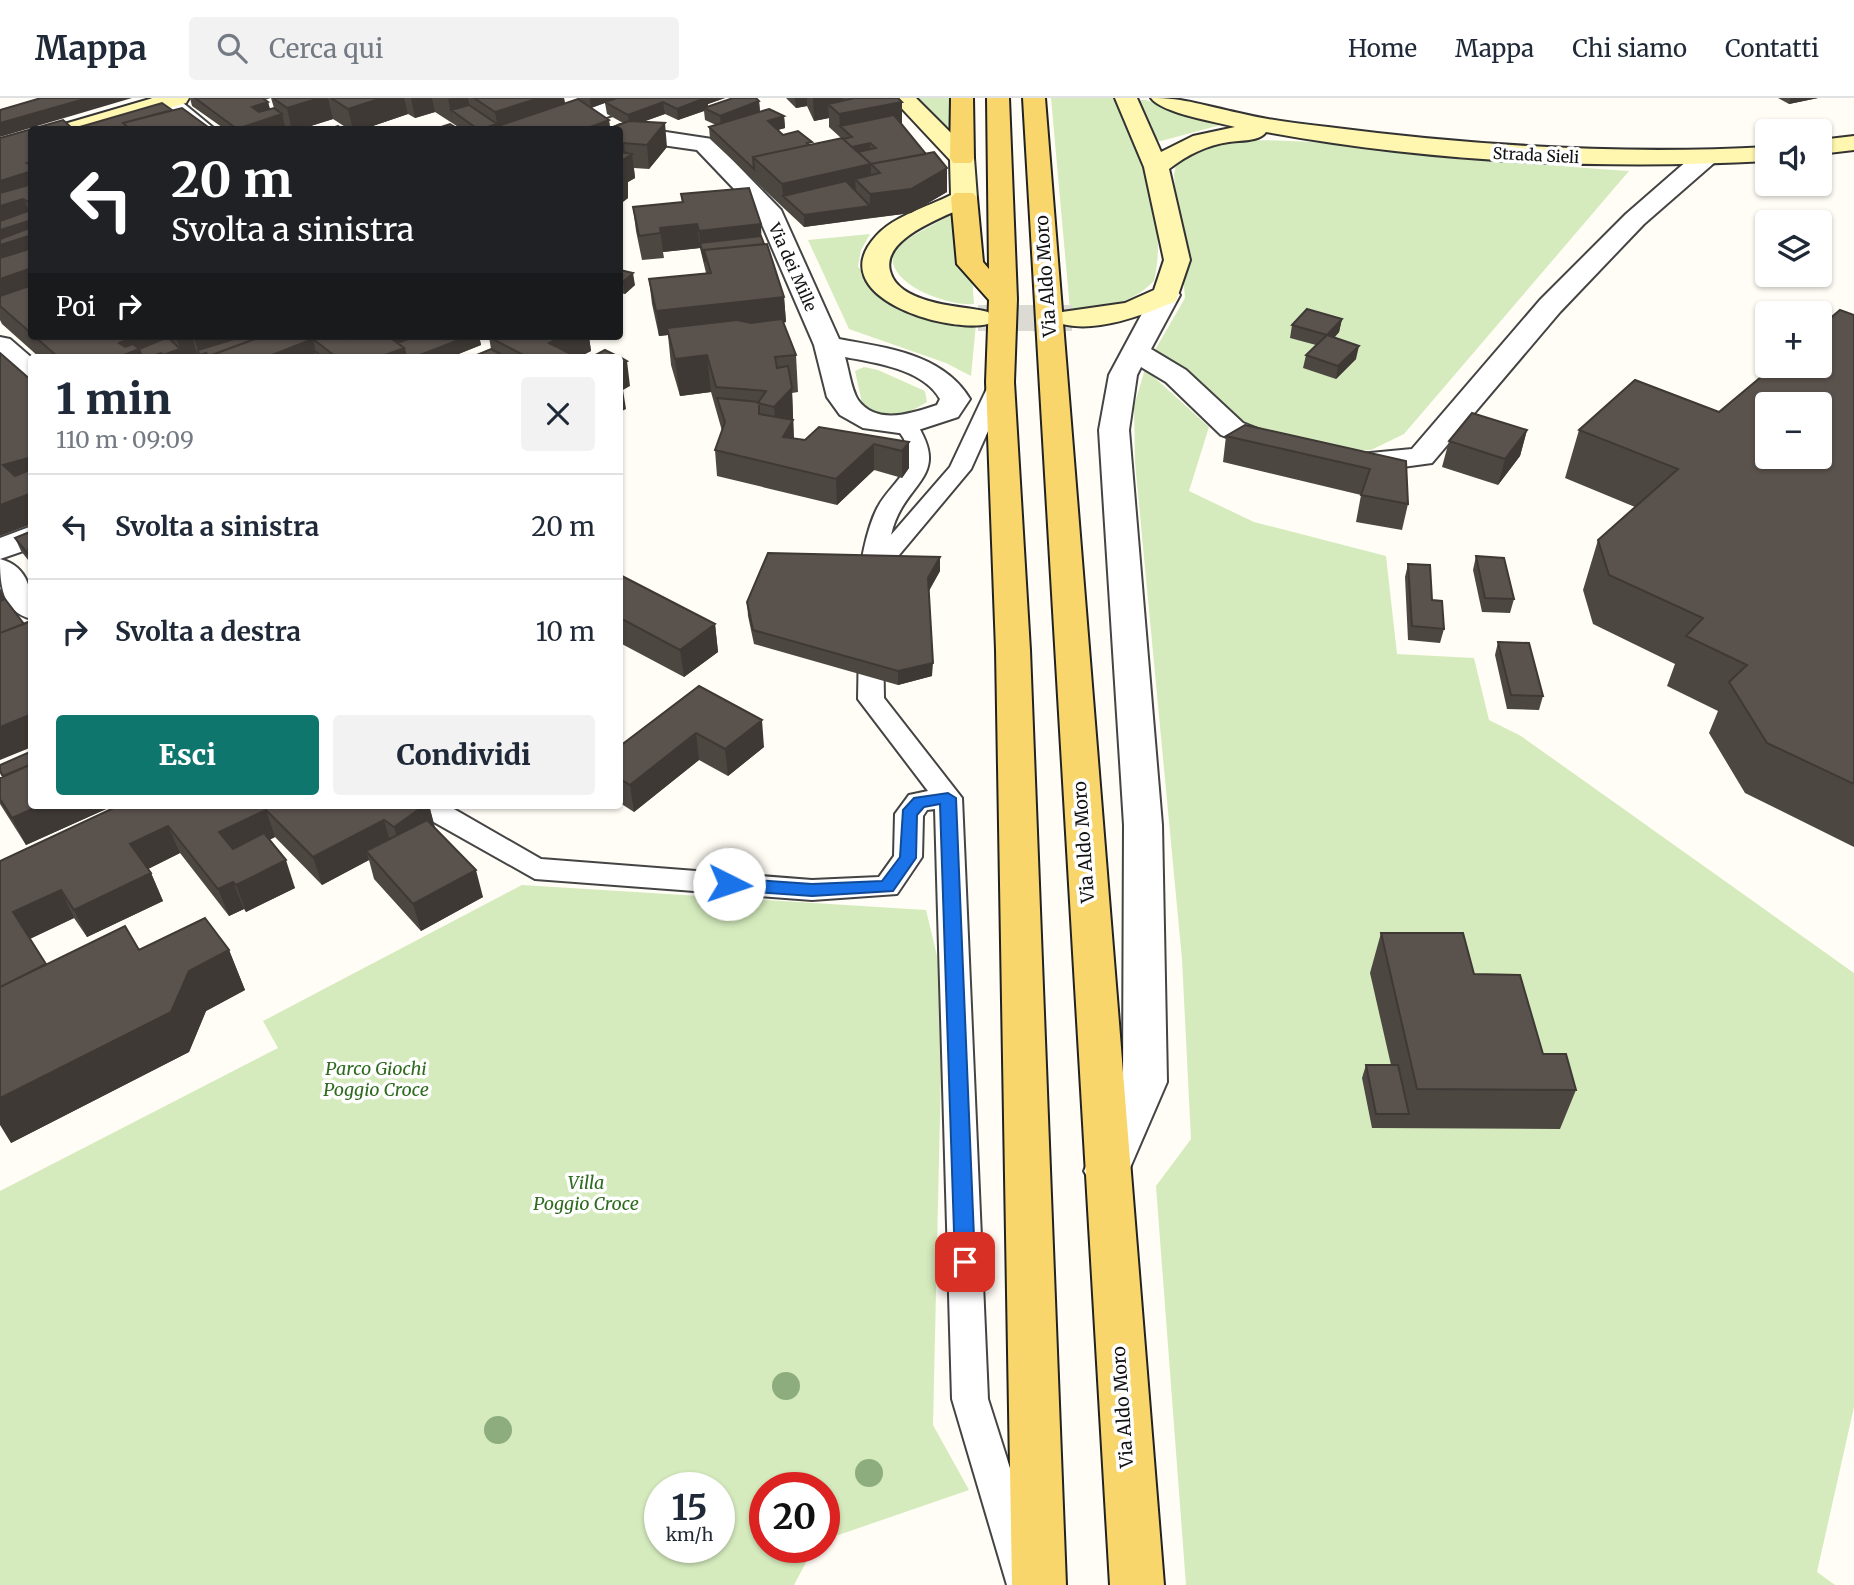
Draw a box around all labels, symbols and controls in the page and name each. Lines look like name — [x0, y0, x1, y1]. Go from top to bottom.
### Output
search box — [189, 17, 679, 80]
text: Mappa — [35, 28, 147, 69]
icon: search — [213, 29, 251, 67]
text: Cerca qui — [269, 32, 383, 65]
text: Home — [1348, 33, 1417, 64]
text: Mappa — [1455, 33, 1534, 64]
text: Chi siamo — [1572, 33, 1687, 64]
text: Contatti — [1725, 33, 1819, 64]
map controls — [1755, 119, 1832, 469]
button: sound — [1755, 119, 1832, 196]
street label: Strada Sieli — [1492, 143, 1580, 167]
text: 20 m — [171, 149, 292, 210]
icon: left — [56, 154, 147, 245]
text: Svolta a sinistra — [171, 210, 414, 250]
button: layers — [1755, 210, 1832, 287]
street label: Via Aldo Moro — [1030, 214, 1061, 339]
street label: Via dei Mille — [764, 219, 821, 314]
icon: right — [110, 287, 148, 325]
text: Poi — [56, 290, 96, 323]
button: + — [1755, 301, 1832, 378]
text: 1 min — [56, 373, 171, 425]
button: close — [521, 377, 595, 451]
button: − — [1755, 392, 1832, 469]
text: 110 m · 09:09 — [56, 425, 194, 454]
icon: left — [56, 508, 94, 546]
text: Svolta a sinistra — [115, 510, 319, 543]
text: 20 m — [531, 510, 595, 543]
icon: right — [56, 613, 94, 651]
text: Svolta a destra — [115, 615, 301, 648]
text: 10 m — [536, 615, 595, 648]
button: Esci — [56, 715, 319, 795]
button: Condividi — [333, 715, 595, 795]
street label: Via Aldo Moro — [1068, 780, 1099, 905]
position arrow — [692, 847, 766, 921]
park label: Parco Giochi Poggio Croce — [323, 1057, 429, 1101]
park label: Villa Poggio Croce — [533, 1171, 639, 1215]
pin — [935, 1232, 995, 1292]
icon: arrive — [946, 1243, 984, 1281]
street label: Via Aldo Moro — [1107, 1345, 1138, 1470]
speed limit sign: 20 — [749, 1472, 840, 1563]
text: 15 — [672, 1486, 707, 1530]
text: km/h — [666, 1523, 713, 1546]

